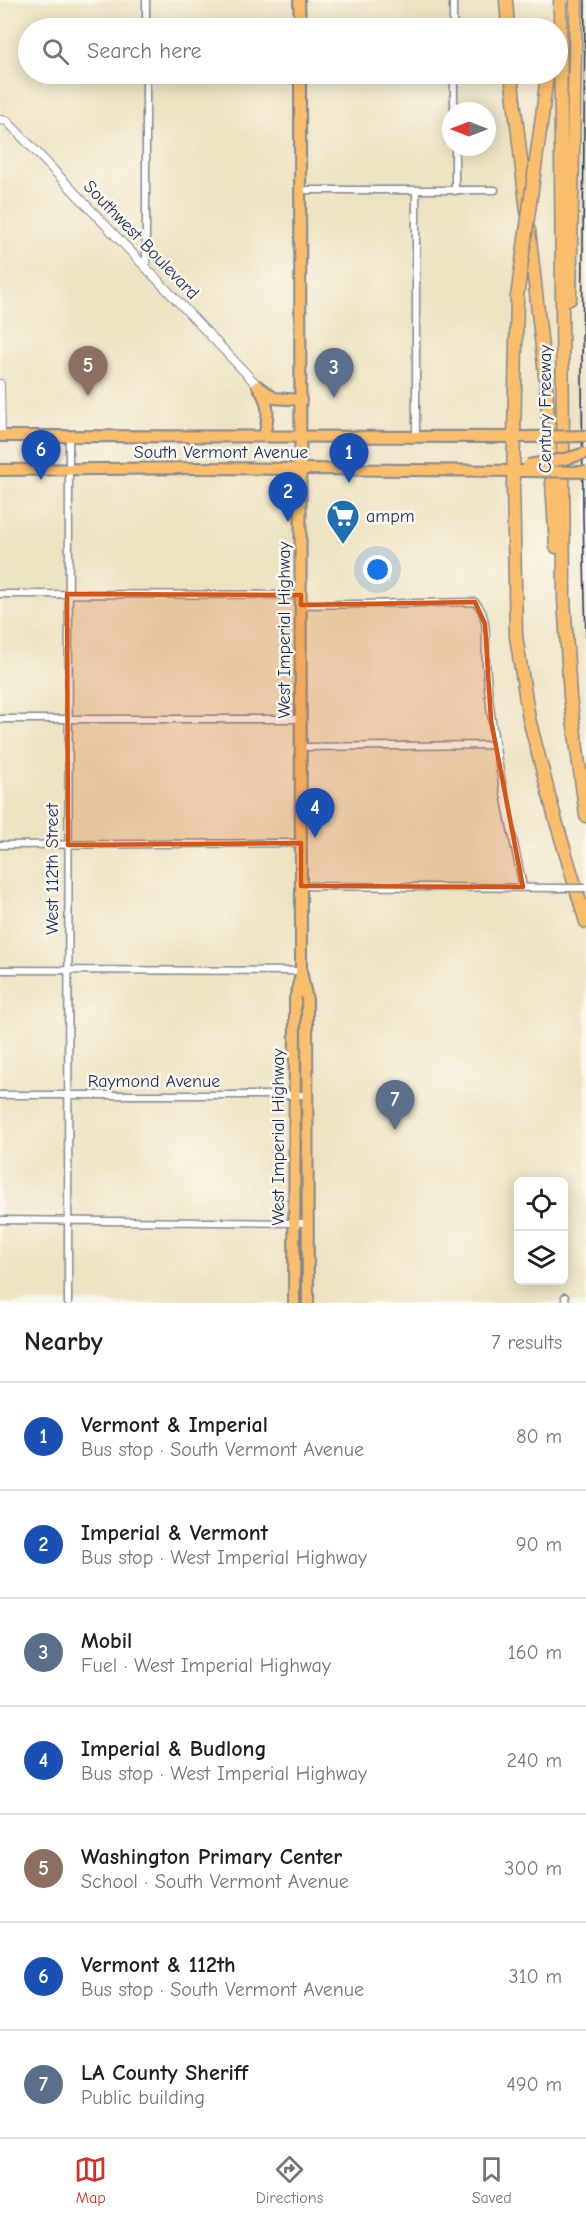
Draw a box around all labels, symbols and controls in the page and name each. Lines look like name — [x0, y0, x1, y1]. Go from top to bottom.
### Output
search box — [18, 18, 568, 84]
icon: search — [39, 35, 72, 68]
text: Search here — [87, 38, 202, 64]
north arrow — [442, 102, 496, 156]
street label: Southwest Boulevard — [79, 176, 203, 304]
street label: Century Freeway — [535, 344, 556, 473]
pin: 5 — [68, 346, 107, 396]
pin: 3 — [314, 348, 354, 398]
pin: 6 — [22, 430, 60, 480]
pin: 1 — [330, 434, 368, 483]
street label: South Vermont Avenue — [134, 442, 308, 463]
pin: 2 — [268, 472, 308, 522]
supermarket icon: ampm — [325, 498, 361, 545]
place label: ampm — [366, 506, 415, 527]
street label: West Imperial Highway — [274, 540, 295, 719]
your location — [363, 555, 392, 584]
pin: 4 — [296, 788, 334, 838]
street label: West 112th Street — [42, 802, 63, 935]
street label: West Imperial Highway — [268, 1047, 289, 1226]
street label: Raymond Avenue — [88, 1071, 220, 1092]
pin: 7 — [376, 1080, 414, 1130]
map controls — [514, 1177, 568, 1285]
button: locate — [514, 1177, 568, 1231]
button: layers — [514, 1231, 568, 1285]
text: Nearby — [24, 1327, 103, 1357]
text: 7 results — [491, 1331, 562, 1354]
text: Vermont & Imperial — [81, 1412, 268, 1438]
text: 1 — [40, 1425, 47, 1448]
text: 80 m — [516, 1425, 562, 1448]
text: Bus stop · South Vermont Avenue — [81, 1438, 364, 1461]
text: Imperial & Vermont — [81, 1520, 268, 1546]
text: 2 — [39, 1533, 48, 1556]
text: 90 m — [516, 1533, 562, 1556]
text: Bus stop · West Imperial Highway — [81, 1546, 367, 1569]
text: Mobil — [81, 1628, 132, 1654]
text: 3 — [39, 1641, 48, 1664]
text: 160 m — [508, 1641, 562, 1664]
text: Fuel · West Imperial Highway — [81, 1654, 331, 1677]
text: Imperial & Budlong — [81, 1736, 267, 1762]
text: 4 — [39, 1749, 48, 1772]
text: 240 m — [507, 1749, 562, 1772]
text: Bus stop · West Imperial Highway — [81, 1762, 367, 1785]
text: Washington Primary Center — [81, 1844, 342, 1870]
text: 5 — [38, 1857, 49, 1880]
text: 300 m — [504, 1857, 562, 1880]
text: School · South Vermont Avenue — [81, 1870, 349, 1893]
text: Vermont & 112th — [81, 1952, 236, 1978]
text: 6 — [38, 1965, 49, 1988]
text: 310 m — [509, 1965, 562, 1988]
text: Bus stop · South Vermont Avenue — [81, 1978, 364, 2001]
text: LA County Sheriff — [81, 2060, 248, 2086]
text: 7 — [39, 2073, 48, 2096]
text: 490 m — [506, 2073, 562, 2096]
text: Public building — [81, 2086, 205, 2109]
tab: Map — [74, 2153, 107, 2207]
tab: Directions — [256, 2153, 323, 2207]
tab: Saved — [472, 2153, 512, 2207]

